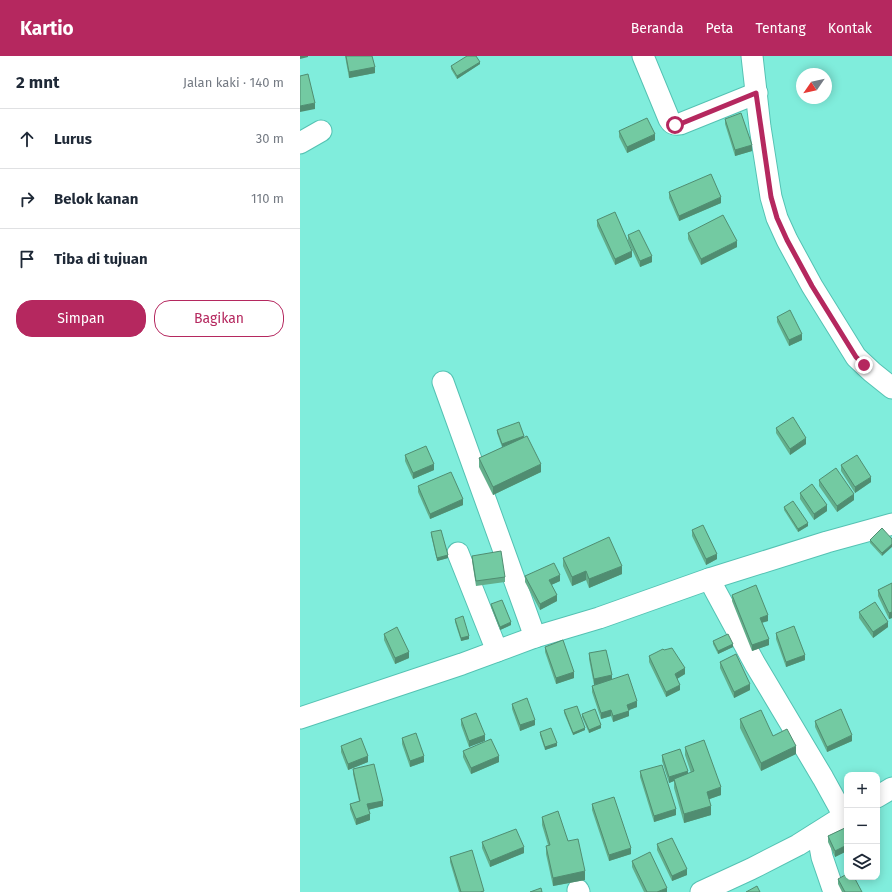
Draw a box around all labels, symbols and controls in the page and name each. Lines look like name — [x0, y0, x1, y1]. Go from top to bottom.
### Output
text: Kartio — [20, 17, 74, 40]
text: Beranda — [631, 20, 684, 37]
text: Peta — [706, 20, 733, 37]
text: Tentang — [755, 20, 806, 37]
text: Kontak — [828, 20, 872, 37]
north arrow — [796, 68, 832, 104]
text: 2 mnt — [16, 72, 60, 93]
text: Jalan kaki · 140 m — [183, 75, 284, 90]
route start — [666, 116, 684, 134]
icon: ahead — [16, 128, 38, 150]
text: Lurus — [54, 130, 92, 148]
text: 30 m — [256, 131, 284, 146]
icon: right — [16, 188, 38, 210]
text: Belok kanan — [54, 190, 138, 208]
text: 110 m — [251, 191, 284, 206]
icon: arrive — [16, 248, 38, 270]
text: Tiba di tujuan — [54, 250, 148, 268]
button: Simpan — [16, 300, 146, 337]
button: Bagikan — [154, 300, 284, 337]
route end — [855, 356, 873, 374]
map controls — [844, 772, 880, 880]
button: + — [844, 772, 880, 808]
button: − — [844, 808, 880, 844]
button: layers — [844, 844, 880, 880]

